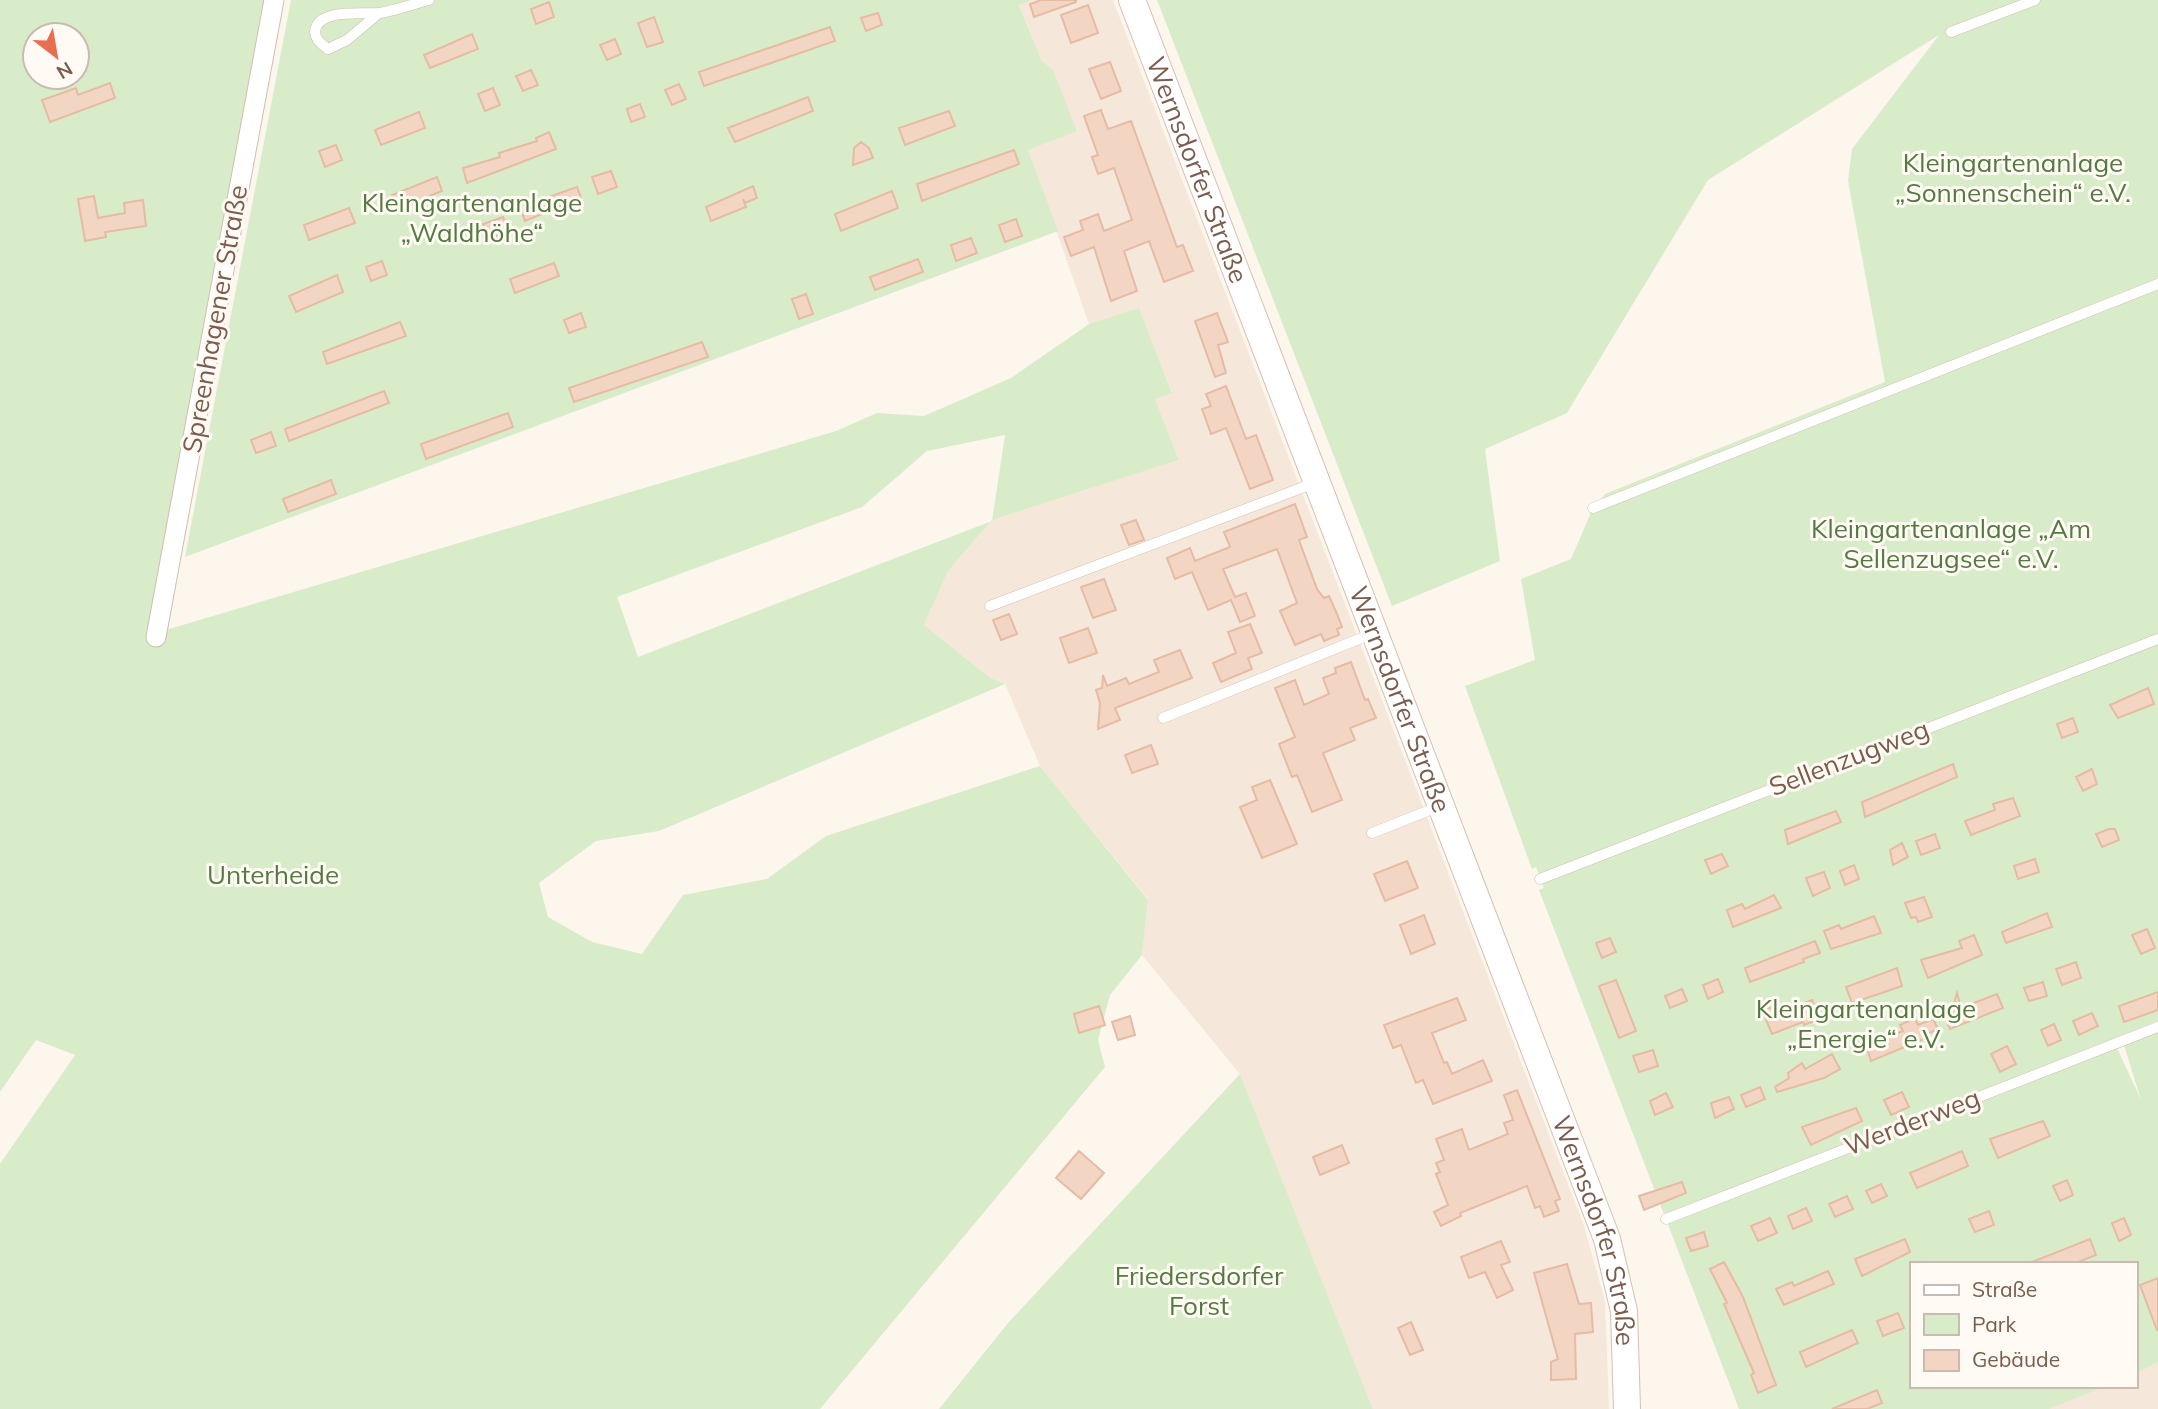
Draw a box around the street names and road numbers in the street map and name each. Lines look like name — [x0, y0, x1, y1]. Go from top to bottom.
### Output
street label: Wernsdorfer Straße — [1139, 52, 1256, 287]
street label: Spreenhagener Straße — [175, 182, 254, 456]
street label: Wernsdorfer Straße — [1342, 582, 1459, 817]
street label: Sellenzugweg — [1764, 712, 1933, 803]
street label: Werderweg — [1839, 1081, 1984, 1163]
street label: Wernsdorfer Straße — [1545, 1111, 1642, 1346]

